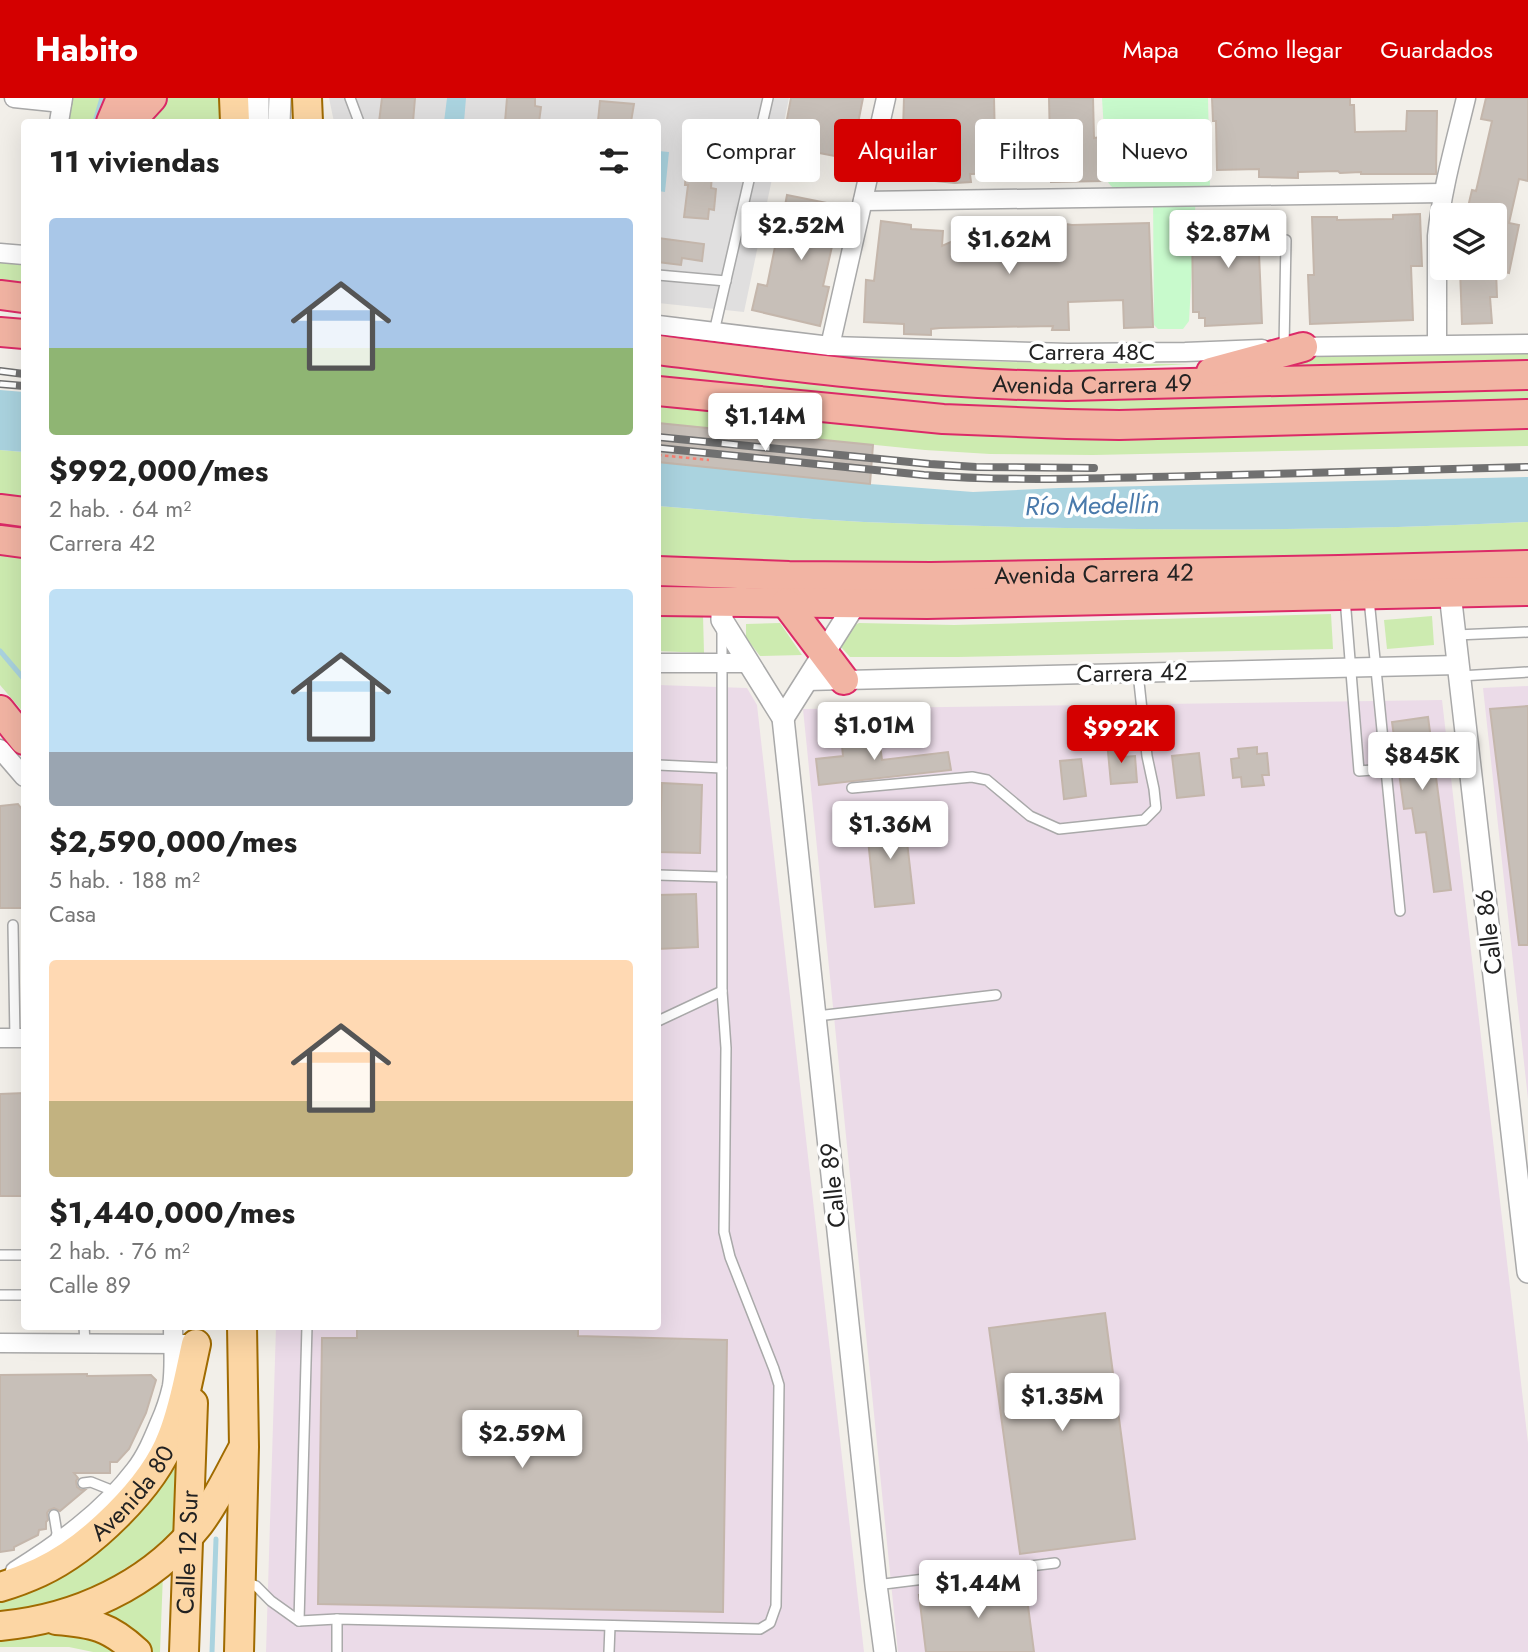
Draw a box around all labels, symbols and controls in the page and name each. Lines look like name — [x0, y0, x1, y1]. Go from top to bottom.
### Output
text: Habito — [35, 26, 138, 73]
text: Mapa — [1123, 32, 1179, 67]
text: Cómo llegar — [1217, 32, 1342, 67]
text: Guardados — [1380, 32, 1493, 67]
chip: Comprar — [682, 119, 820, 182]
chip: Alquilar — [834, 119, 961, 182]
chip: Filtros — [975, 119, 1083, 182]
chip: Nuevo — [1097, 119, 1212, 182]
text: 11 viviendas — [49, 140, 220, 183]
icon: filters — [595, 142, 633, 180]
pin: $2.52M — [744, 202, 858, 262]
map controls — [1430, 203, 1507, 280]
button: layers — [1430, 203, 1507, 280]
text: $2.52M — [757, 208, 845, 242]
pin: $2.87M — [1171, 211, 1285, 270]
pin: $1.62M — [952, 216, 1066, 276]
text: $2.87M — [1185, 216, 1271, 250]
text: $1.62M — [967, 222, 1051, 256]
icon: home — [278, 263, 404, 389]
street label: Carrera 48C — [1029, 334, 1155, 369]
street label: Avenida Carrera 49 — [992, 365, 1192, 403]
pin: $1.14M — [708, 394, 822, 453]
text: $1.14M — [724, 399, 806, 433]
text: $992,000/mes — [49, 449, 268, 492]
water label: Río Medellín — [1024, 485, 1160, 525]
text: 2 hab. · 64 m² — [49, 492, 191, 526]
text: Carrera 42 — [49, 526, 155, 560]
street label: Avenida Carrera 42 — [994, 554, 1194, 593]
icon: home — [278, 634, 404, 760]
street label: Carrera 42 — [1076, 654, 1188, 691]
pin: $1.01M — [817, 702, 931, 762]
pin: $992K — [1072, 706, 1170, 765]
text: $1.01M — [834, 708, 914, 742]
text: $992K — [1083, 711, 1159, 745]
pin: $845K — [1373, 732, 1471, 792]
text: $845K — [1384, 738, 1460, 772]
pin: $1.36M — [833, 802, 947, 861]
text: $1.36M — [848, 807, 932, 841]
text: $2,590,000/mes — [49, 820, 297, 863]
text: 5 hab. · 188 m² — [49, 863, 200, 897]
street label: Calle 86 — [1466, 887, 1511, 977]
text: Casa — [49, 897, 96, 931]
icon: home — [278, 1005, 404, 1131]
street label: Calle 89 — [811, 1141, 854, 1229]
text: $1,440,000/mes — [49, 1191, 295, 1234]
text: 2 hab. · 76 m² — [49, 1234, 190, 1268]
text: Calle 89 — [49, 1268, 131, 1302]
pin: $1.35M — [1005, 1374, 1119, 1433]
text: $1.35M — [1020, 1379, 1104, 1413]
pin: $2.59M — [465, 1410, 579, 1470]
text: $2.59M — [478, 1416, 566, 1450]
street label: Avenida 80 — [82, 1439, 183, 1549]
street label: Calle 12 Sur — [167, 1489, 207, 1615]
pin: $1.44M — [921, 1560, 1035, 1620]
text: $1.44M — [935, 1566, 1021, 1600]

